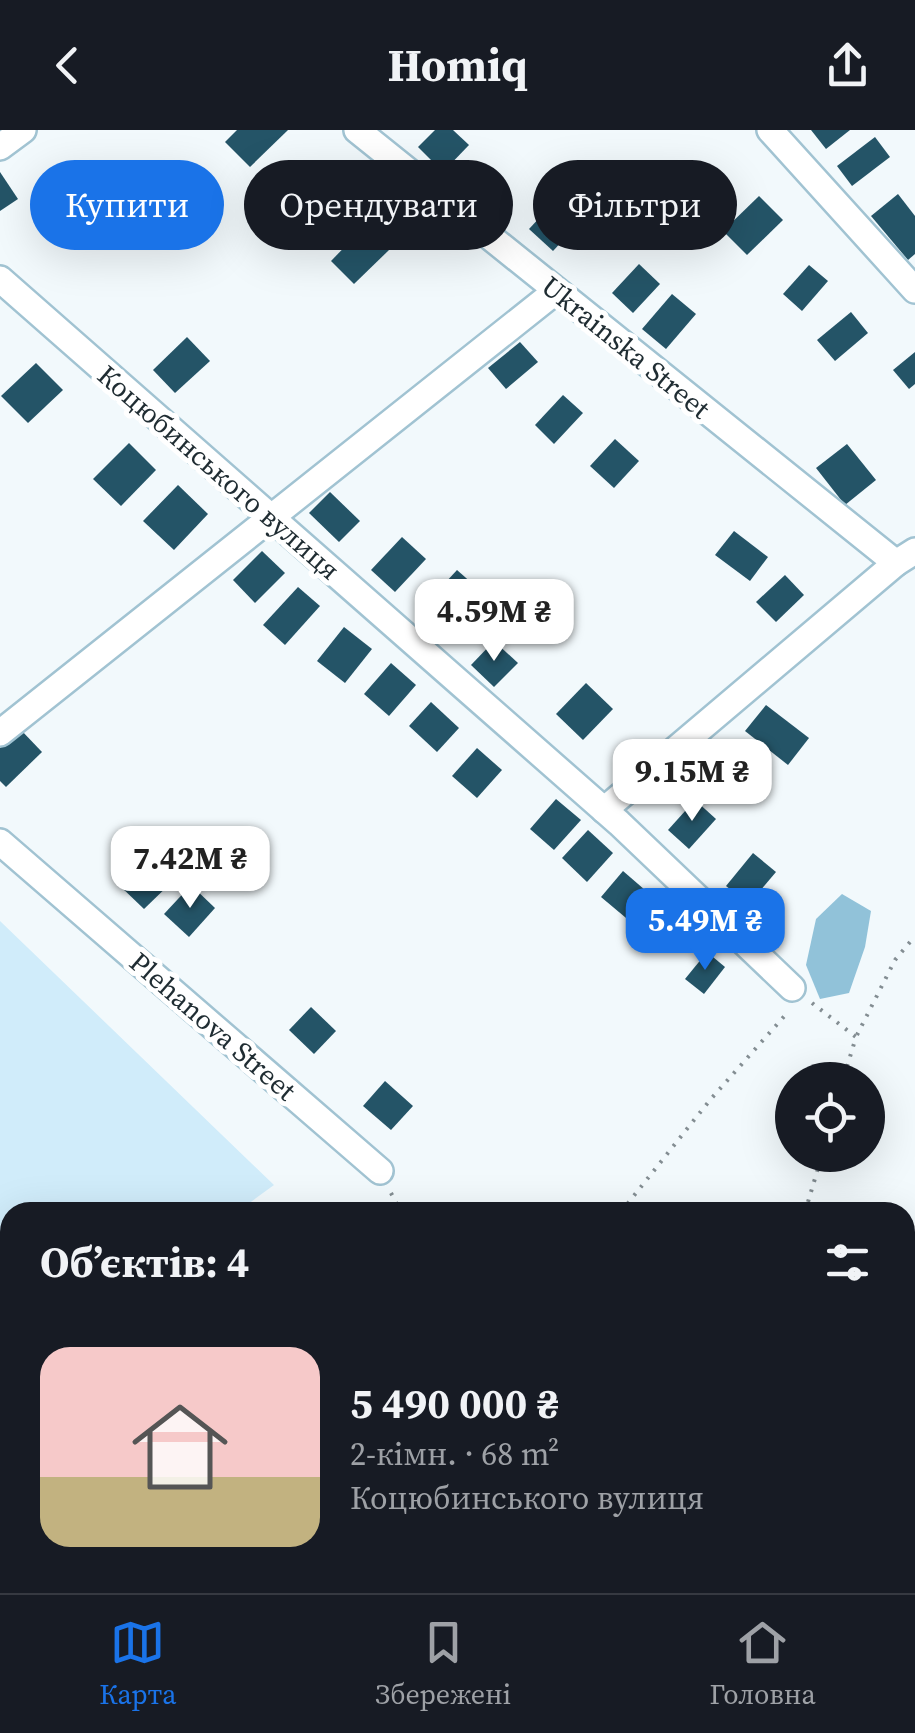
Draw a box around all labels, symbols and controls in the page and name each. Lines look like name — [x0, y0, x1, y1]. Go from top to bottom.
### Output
text: Homiq — [388, 34, 527, 96]
icon: back — [40, 38, 95, 93]
icon: share — [820, 38, 875, 93]
chip: Купити — [30, 160, 224, 250]
chip: Орендувати — [244, 160, 513, 250]
chip: Фільтри — [533, 160, 737, 250]
street label: Ukrainska Street — [534, 267, 719, 428]
street label: Коцюбинського вулиця — [90, 356, 348, 588]
pin: 4.59M ₴ — [402, 579, 586, 664]
text: 4.59M ₴ — [437, 589, 551, 633]
pin: 9.15M ₴ — [600, 739, 784, 824]
text: 9.15M ₴ — [635, 749, 749, 793]
pin: 7.42M ₴ — [98, 826, 282, 911]
text: 7.42M ₴ — [133, 836, 247, 880]
pin: 5.49M ₴ — [613, 888, 797, 973]
text: 5.49M ₴ — [648, 898, 762, 942]
street label: Plehanova Street — [122, 943, 305, 1109]
map controls — [775, 1062, 885, 1172]
button: locate — [775, 1062, 885, 1172]
text: Об’єктів: 4 — [40, 1233, 250, 1291]
icon: filters — [820, 1235, 875, 1290]
text: 5 490 000 ₴ — [350, 1374, 559, 1432]
icon: home — [120, 1387, 240, 1507]
text: 2-кімн. · 68 m² — [350, 1432, 559, 1476]
text: Коцюбинського вулиця — [350, 1476, 704, 1520]
tab: Карта — [99, 1615, 177, 1713]
tab: Збережені — [375, 1615, 511, 1713]
tab: Головна — [710, 1615, 816, 1713]

